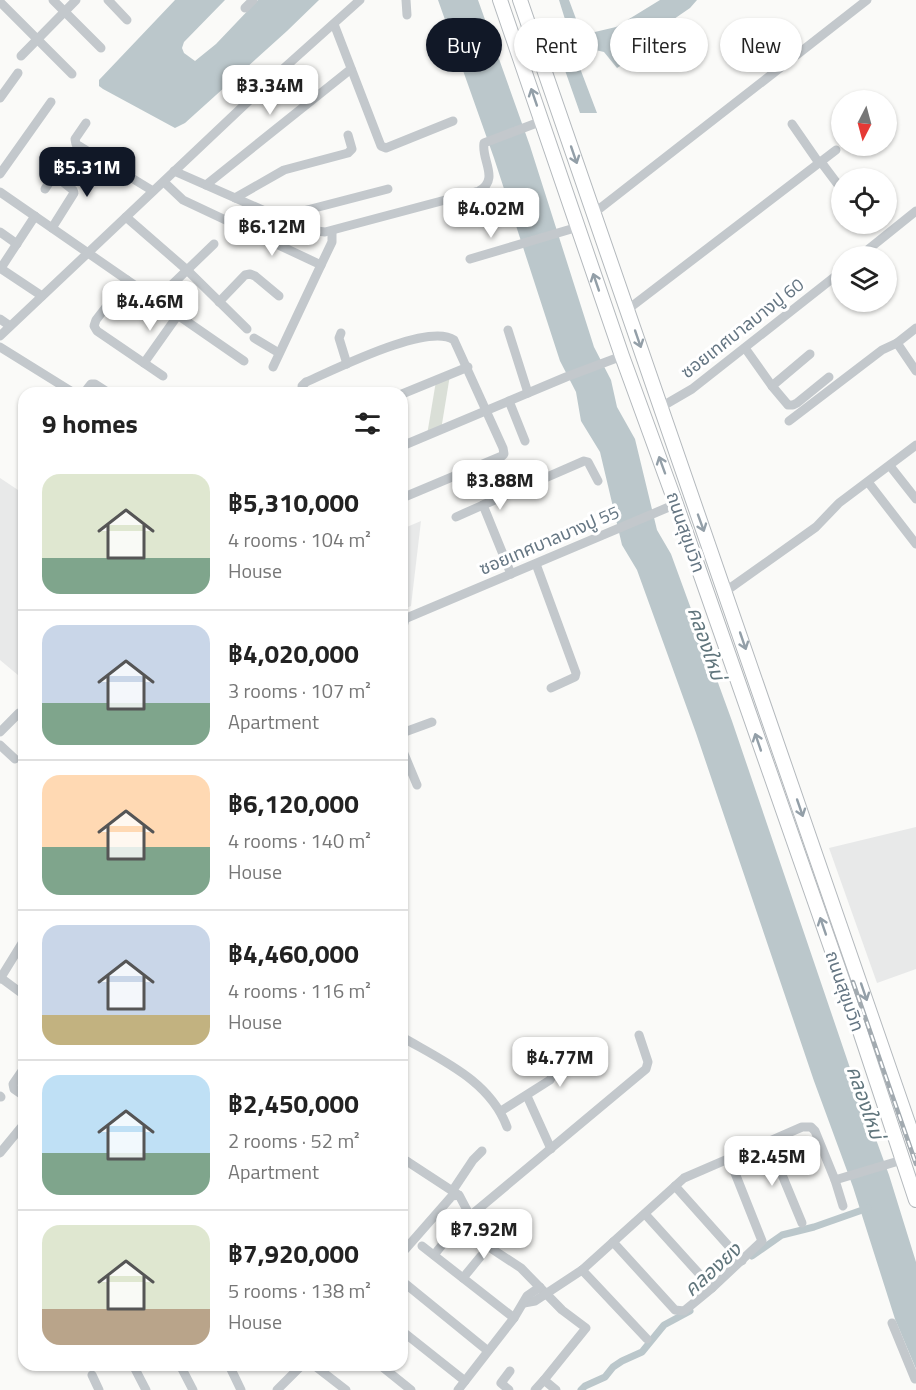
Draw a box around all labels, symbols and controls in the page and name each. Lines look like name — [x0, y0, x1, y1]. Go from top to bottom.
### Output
chip: Buy — [426, 18, 502, 72]
chip: Rent — [514, 18, 598, 72]
chip: Filters — [610, 18, 708, 72]
chip: New — [720, 18, 802, 72]
pin: ฿3.34M — [221, 65, 319, 116]
text: ฿3.34M — [236, 69, 304, 100]
one-way arrow — [527, 88, 538, 107]
north arrow — [831, 90, 897, 156]
map controls — [831, 90, 897, 312]
one-way arrow — [569, 145, 580, 163]
pin: ฿5.31M — [38, 147, 136, 198]
text: ฿5.31M — [53, 151, 121, 182]
button: locate — [831, 168, 897, 234]
pin: ฿4.02M — [442, 188, 540, 239]
text: ฿4.02M — [457, 192, 525, 223]
pin: ฿6.12M — [223, 206, 321, 257]
text: ฿6.12M — [238, 210, 306, 241]
button: layers — [831, 246, 897, 312]
street label: ซอยเทศบาลบางปู 60 — [675, 271, 809, 385]
one-way arrow — [590, 273, 601, 291]
pin: ฿4.46M — [101, 281, 199, 332]
text: ฿4.46M — [116, 285, 184, 316]
one-way arrow — [633, 329, 644, 348]
text: 9 homes — [42, 404, 138, 443]
icon: filters — [351, 407, 384, 440]
one-way arrow — [656, 456, 667, 475]
pin: ฿3.88M — [451, 460, 549, 511]
text: ฿3.88M — [466, 464, 534, 495]
text: ฿5,310,000 — [228, 483, 359, 522]
street label: ถนนสุขุมวิท — [660, 488, 712, 576]
icon: home — [90, 498, 162, 570]
street label: ซอยเทศบาลบางปู 55 — [475, 498, 623, 582]
one-way arrow — [697, 513, 708, 532]
text: 4 rooms · 104 m² — [228, 524, 371, 555]
text: House — [228, 555, 282, 586]
water label: คลองใหม่ — [680, 602, 735, 687]
one-way arrow — [738, 631, 749, 650]
text: ฿4,020,000 — [228, 634, 359, 673]
icon: home — [90, 649, 162, 721]
text: 3 rooms · 107 m² — [228, 675, 371, 706]
text: Apartment — [228, 706, 319, 737]
one-way arrow — [752, 733, 763, 752]
text: ฿6,120,000 — [228, 784, 359, 823]
one-way arrow — [796, 798, 807, 817]
icon: home — [90, 799, 162, 871]
text: 4 rooms · 140 m² — [228, 825, 371, 856]
text: House — [228, 856, 282, 887]
one-way arrow — [816, 917, 827, 936]
text: ฿4,460,000 — [228, 934, 359, 973]
street label: ถนนสุขุมวิท — [819, 947, 871, 1035]
icon: home — [90, 949, 162, 1021]
text: 4 rooms · 116 m² — [228, 975, 371, 1006]
one-way arrow — [860, 982, 871, 1001]
text: House — [228, 1006, 282, 1037]
pin: ฿4.77M — [511, 1037, 609, 1088]
text: ฿4.77M — [526, 1041, 594, 1072]
water label: คลองใหม่ — [839, 1061, 894, 1146]
text: ฿2,450,000 — [228, 1084, 359, 1123]
icon: home — [90, 1099, 162, 1171]
text: 2 rooms · 52 m² — [228, 1125, 360, 1156]
pin: ฿2.45M — [723, 1136, 821, 1187]
text: ฿2.45M — [738, 1140, 806, 1171]
text: Apartment — [228, 1156, 319, 1187]
pin: ฿7.92M — [435, 1209, 533, 1260]
text: ฿7.92M — [450, 1213, 518, 1244]
text: ฿7,920,000 — [228, 1234, 359, 1273]
water label: คลองยง — [676, 1234, 749, 1303]
icon: home — [90, 1249, 162, 1321]
text: 5 rooms · 138 m² — [228, 1275, 371, 1306]
text: House — [228, 1306, 282, 1337]

